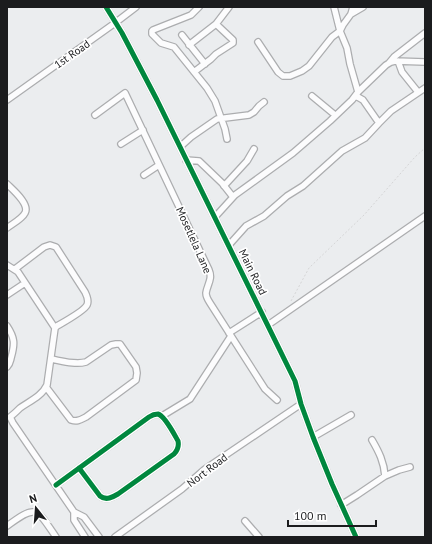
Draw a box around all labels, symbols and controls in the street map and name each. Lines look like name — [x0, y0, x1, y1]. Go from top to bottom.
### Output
street label: 1st Road — [51, 37, 93, 71]
street label: Mosetlela Lane — [173, 205, 215, 276]
street label: Main Road — [236, 247, 270, 297]
street label: Nort Road — [184, 450, 230, 490]
north arrow — [16, 488, 56, 528]
text: N — [28, 491, 39, 506]
scale bar — [288, 502, 376, 528]
text: 100 m — [294, 508, 327, 523]

